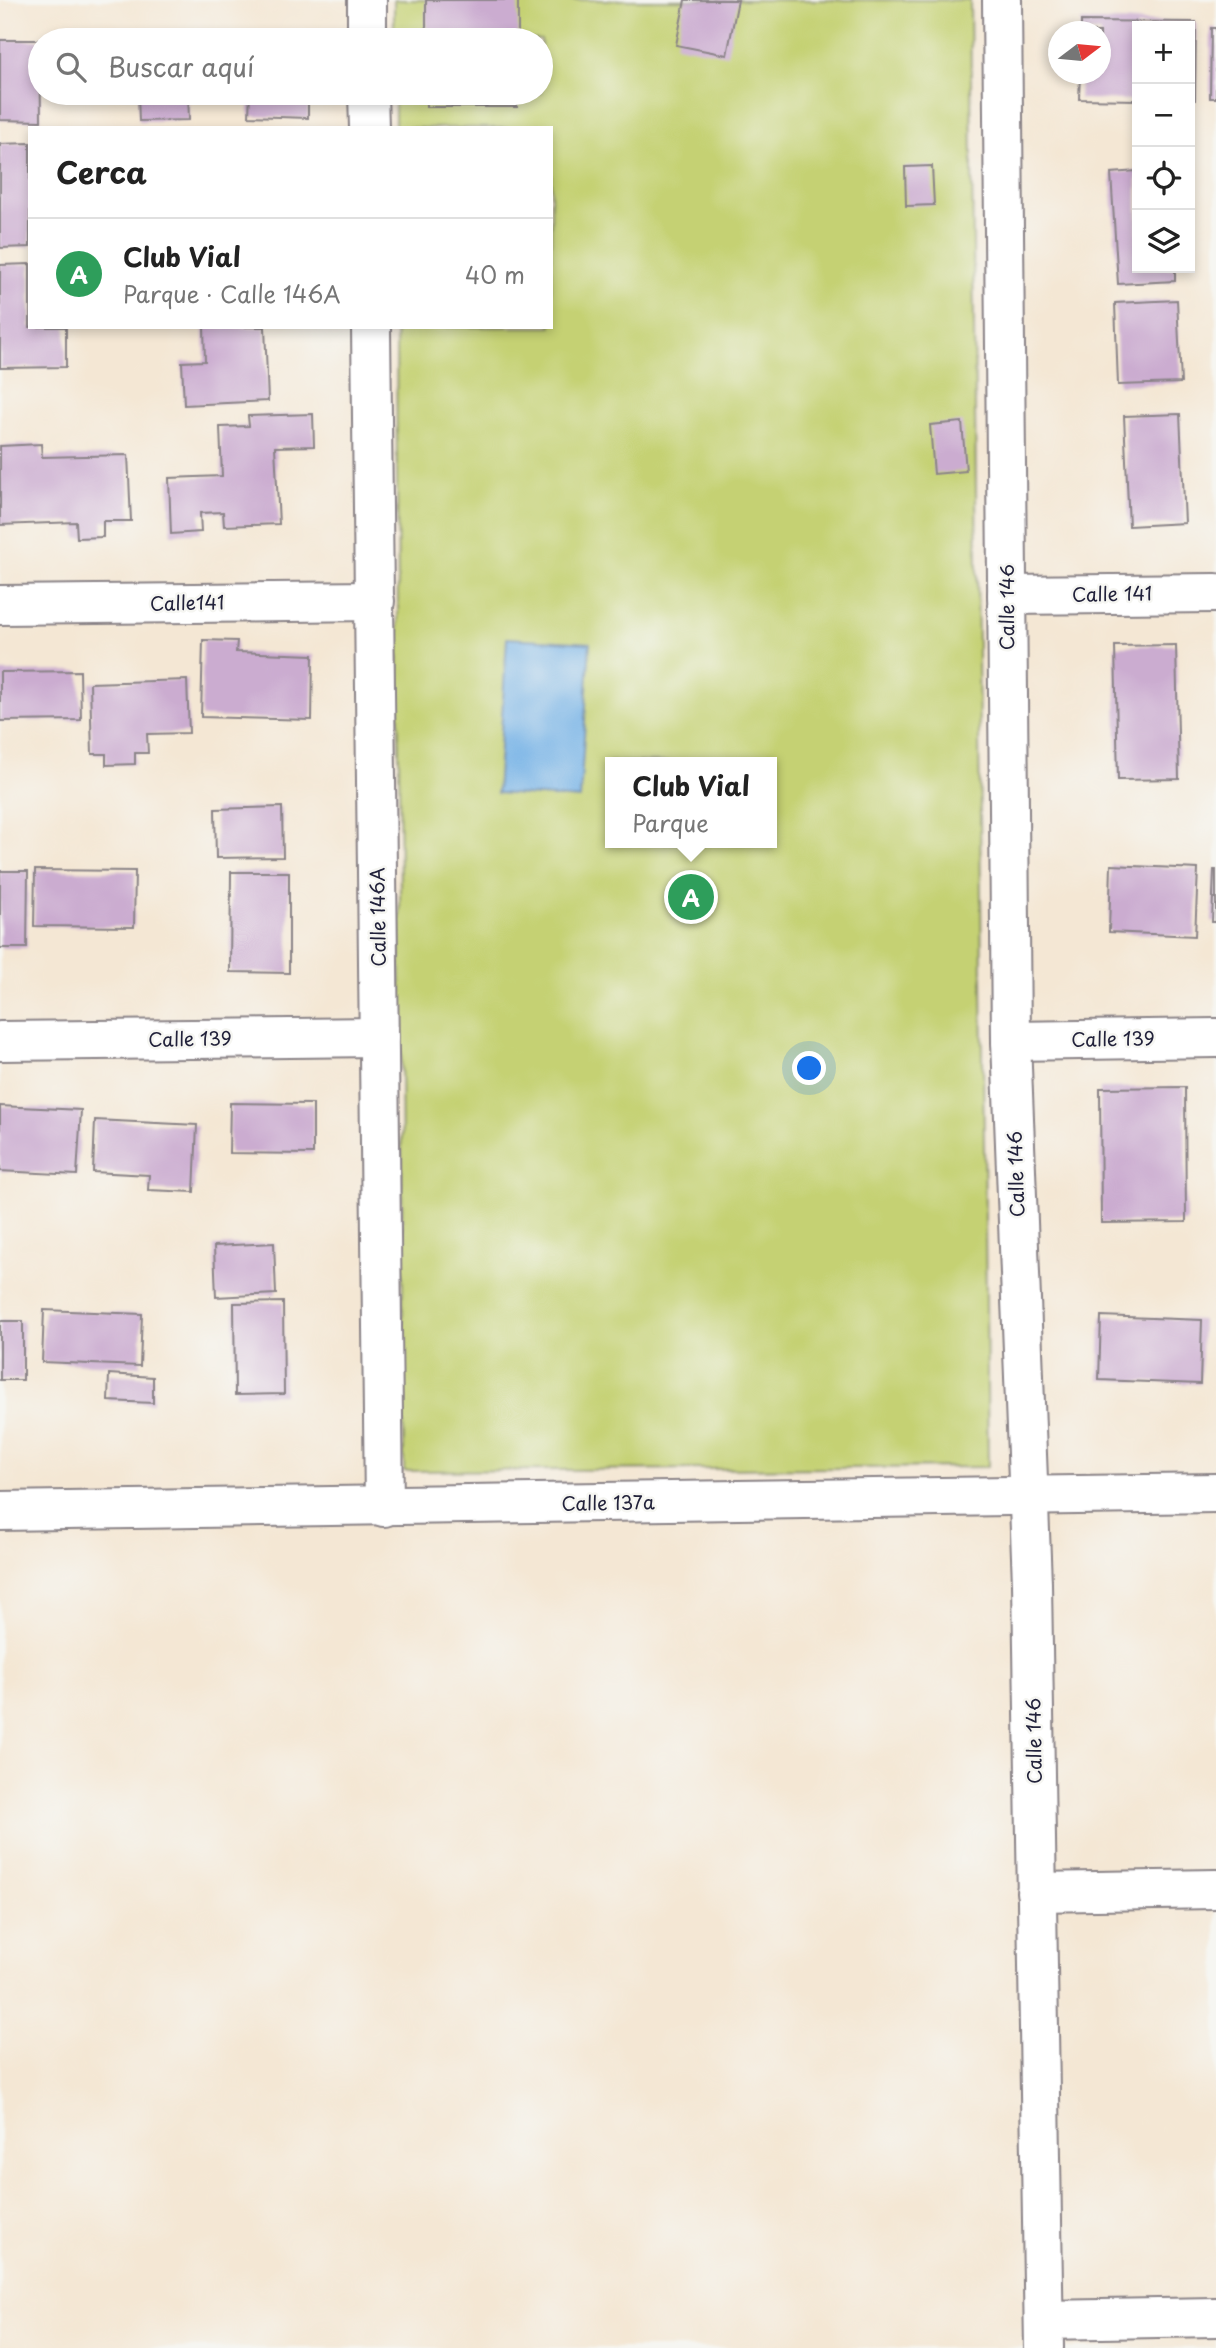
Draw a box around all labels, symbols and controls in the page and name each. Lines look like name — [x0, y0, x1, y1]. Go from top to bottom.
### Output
north arrow — [1048, 21, 1111, 84]
map controls — [1132, 21, 1195, 273]
button: + — [1132, 21, 1195, 84]
search box — [28, 28, 553, 105]
text: Buscar aquí — [108, 47, 254, 86]
icon: search — [52, 48, 90, 86]
button: − — [1132, 84, 1195, 147]
button: locate — [1132, 147, 1195, 210]
text: Cerca — [56, 149, 147, 194]
button: layers — [1132, 210, 1195, 273]
text: Club Vial — [123, 237, 241, 276]
text: A — [70, 257, 88, 292]
text: 40 m — [465, 257, 525, 292]
text: Parque · Calle 146A — [123, 276, 341, 311]
street label: Calle 146 — [992, 564, 1020, 650]
street label: Calle 141 — [1072, 578, 1152, 608]
street label: Calle141 — [149, 587, 224, 617]
popup — [605, 757, 777, 848]
text: Club Vial — [632, 766, 750, 805]
text: Parque — [632, 805, 709, 840]
street label: Calle 146A — [362, 867, 392, 967]
pin: A — [668, 871, 714, 923]
street label: Calle 139 — [148, 1023, 232, 1053]
street label: Calle 139 — [1071, 1023, 1155, 1053]
your location — [792, 1051, 826, 1085]
street label: Calle 146 — [1000, 1130, 1030, 1218]
street label: Calle 137a — [561, 1487, 655, 1517]
street label: Calle 146 — [1018, 1698, 1048, 1784]

